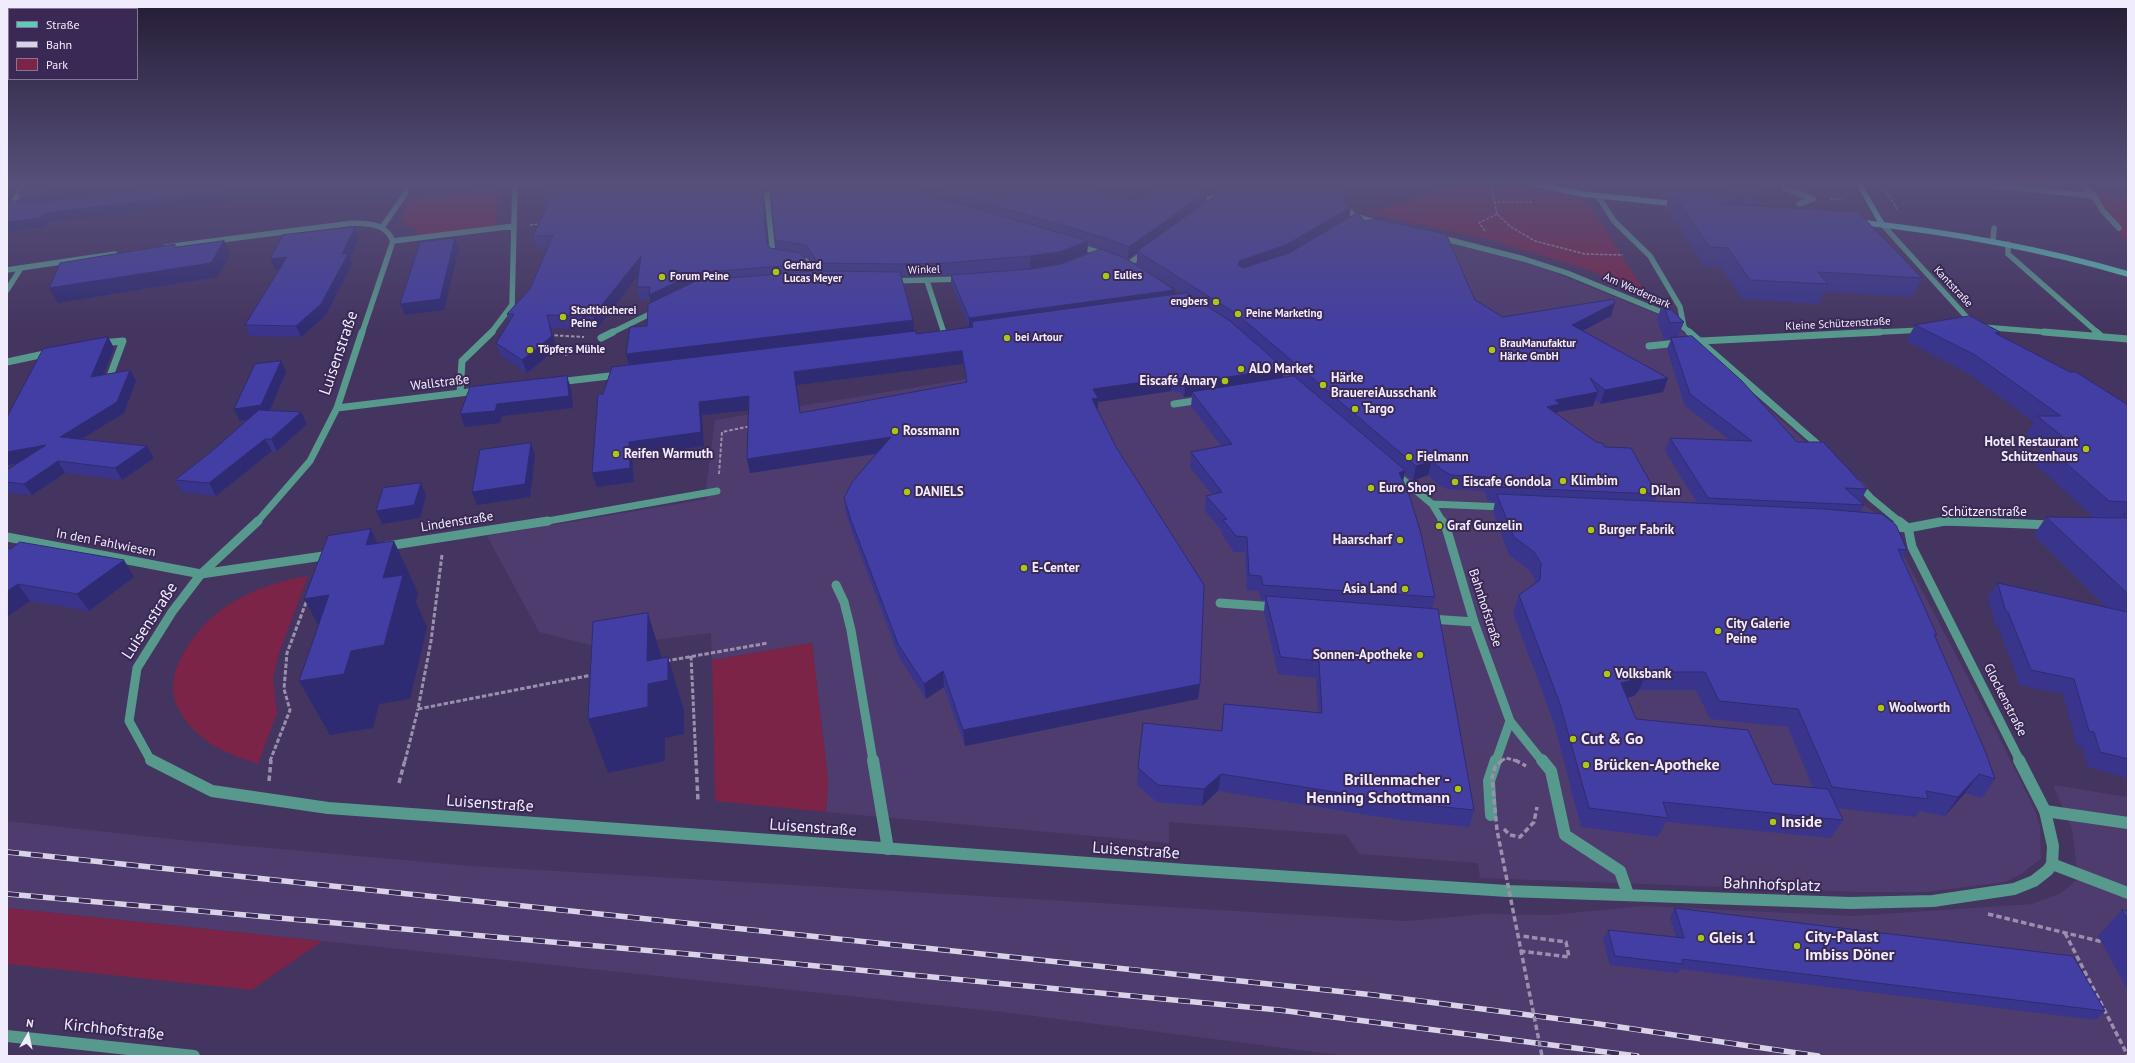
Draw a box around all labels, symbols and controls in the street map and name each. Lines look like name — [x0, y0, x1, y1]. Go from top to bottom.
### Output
legend — [8, 8, 138, 80]
text: Straße — [46, 17, 80, 32]
text: Bahn — [46, 37, 72, 52]
text: Park — [46, 57, 68, 72]
place label: Gerhard Lucas Meyer — [784, 259, 842, 285]
street label: Winkel — [908, 263, 940, 277]
street label: Kantstraße — [1931, 264, 1975, 310]
marker: Gerhard Lucas Meyer — [771, 267, 781, 277]
place label: Eulies — [1114, 269, 1142, 283]
place label: Forum Peine — [670, 270, 729, 284]
street label: Am Werderpark — [1601, 270, 1673, 312]
marker: Eulies — [1101, 271, 1111, 281]
marker: Forum Peine — [657, 272, 667, 282]
place label: engbers — [1171, 295, 1208, 309]
marker: engbers — [1211, 297, 1221, 307]
place label: Stadtbücherei Peine — [571, 304, 636, 330]
place label: Peine Marketing — [1246, 307, 1322, 321]
street label: Luisenstraße — [316, 308, 362, 398]
marker: Peine Marketing — [1233, 309, 1243, 319]
marker: Stadtbücherei Peine — [558, 312, 568, 322]
street label: Kleine Schützenstraße — [1785, 315, 1891, 333]
place label: bei Artour — [1015, 331, 1063, 345]
marker: bei Artour — [1002, 333, 1012, 343]
place label: BrauManufaktur Härke GmbH — [1500, 337, 1576, 363]
place label: Töpfers Mühle — [538, 343, 605, 357]
marker: Töpfers Mühle — [525, 345, 535, 355]
marker: BrauManufaktur Härke GmbH — [1487, 345, 1497, 355]
place label: ALO Market — [1249, 361, 1313, 377]
marker: ALO Market — [1236, 364, 1246, 374]
place label: Härke BrauereiAusschank — [1331, 370, 1436, 401]
street label: Wallstraße — [410, 372, 470, 394]
place label: Eiscafé Amary — [1140, 373, 1217, 389]
marker: Eiscafé Amary — [1220, 376, 1230, 386]
marker: Härke BrauereiAusschank — [1318, 380, 1328, 390]
place label: Targo — [1363, 401, 1394, 417]
marker: Targo — [1350, 404, 1360, 414]
place label: Rossmann — [903, 423, 959, 439]
marker: Rossmann — [890, 426, 900, 436]
place label: Hotel Restaurant Schützenhaus — [1984, 434, 2078, 465]
marker: Hotel Restaurant Schützenhaus — [2081, 444, 2091, 454]
place label: Reifen Warmuth — [624, 446, 713, 462]
marker: Reifen Warmuth — [611, 449, 621, 459]
place label: Fielmann — [1417, 449, 1469, 465]
marker: Fielmann — [1404, 452, 1414, 462]
place label: Klimbim — [1571, 473, 1618, 489]
place label: Eiscafe Gondola — [1463, 474, 1551, 490]
marker: Klimbim — [1558, 476, 1568, 486]
marker: Eiscafe Gondola — [1450, 477, 1460, 487]
place label: Euro Shop — [1379, 480, 1436, 496]
marker: Euro Shop — [1366, 483, 1376, 493]
place label: Dilan — [1651, 483, 1680, 499]
place label: DANIELS — [915, 484, 964, 500]
marker: Dilan — [1638, 486, 1648, 496]
marker: DANIELS — [902, 487, 912, 497]
street label: Schützenstraße — [1941, 504, 2027, 520]
street label: Lindenstraße — [420, 509, 494, 535]
place label: Graf Gunzelin — [1447, 518, 1522, 534]
marker: Graf Gunzelin — [1434, 521, 1444, 531]
place label: Burger Fabrik — [1599, 522, 1674, 538]
marker: Burger Fabrik — [1586, 525, 1596, 535]
street label: In den Fahlwiesen — [55, 526, 157, 560]
place label: Haarscharf — [1333, 532, 1392, 548]
marker: Haarscharf — [1395, 535, 1405, 545]
place label: E-Center — [1032, 560, 1080, 576]
marker: E-Center — [1019, 563, 1029, 573]
street label: Bahnhofstraße — [1465, 567, 1505, 649]
street label: Luisenstraße — [118, 579, 182, 663]
place label: Asia Land — [1343, 581, 1397, 597]
marker: Asia Land — [1400, 584, 1410, 594]
place label: City Galerie Peine — [1726, 616, 1790, 647]
marker: City Galerie Peine — [1713, 626, 1723, 636]
place label: Sonnen-Apotheke — [1313, 647, 1412, 663]
marker: Sonnen-Apotheke — [1415, 650, 1425, 660]
street label: Glockenstraße — [1980, 661, 2030, 739]
place label: Volksbank — [1615, 666, 1671, 682]
marker: Volksbank — [1602, 669, 1612, 679]
place label: Woolworth — [1889, 700, 1950, 716]
marker: Woolworth — [1876, 703, 1886, 713]
place label: Cut & Go — [1581, 729, 1643, 749]
marker: Cut & Go — [1568, 734, 1578, 744]
place label: Brücken-Apotheke — [1594, 755, 1720, 775]
marker: Brücken-Apotheke — [1581, 760, 1591, 770]
place label: Brillenmacher - Henning Schottmann — [1306, 770, 1450, 808]
marker: Brillenmacher - Henning Schottmann — [1453, 784, 1463, 794]
street label: Luisenstraße — [446, 791, 534, 817]
place label: Inside — [1781, 812, 1822, 832]
street label: Luisenstraße — [769, 815, 857, 841]
marker: Inside — [1768, 817, 1778, 827]
street label: Luisenstraße — [1092, 838, 1180, 864]
street label: Bahnhofsplatz — [1723, 874, 1821, 896]
place label: City-Palast Imbiss Döner — [1805, 927, 1894, 965]
place label: Gleis 1 — [1709, 928, 1756, 948]
marker: Gleis 1 — [1696, 933, 1706, 943]
marker: City-Palast Imbiss Döner — [1792, 941, 1802, 951]
north arrow — [8, 1015, 48, 1055]
street label: Kirchhofstraße — [63, 1015, 165, 1045]
text: N — [25, 1016, 35, 1031]

